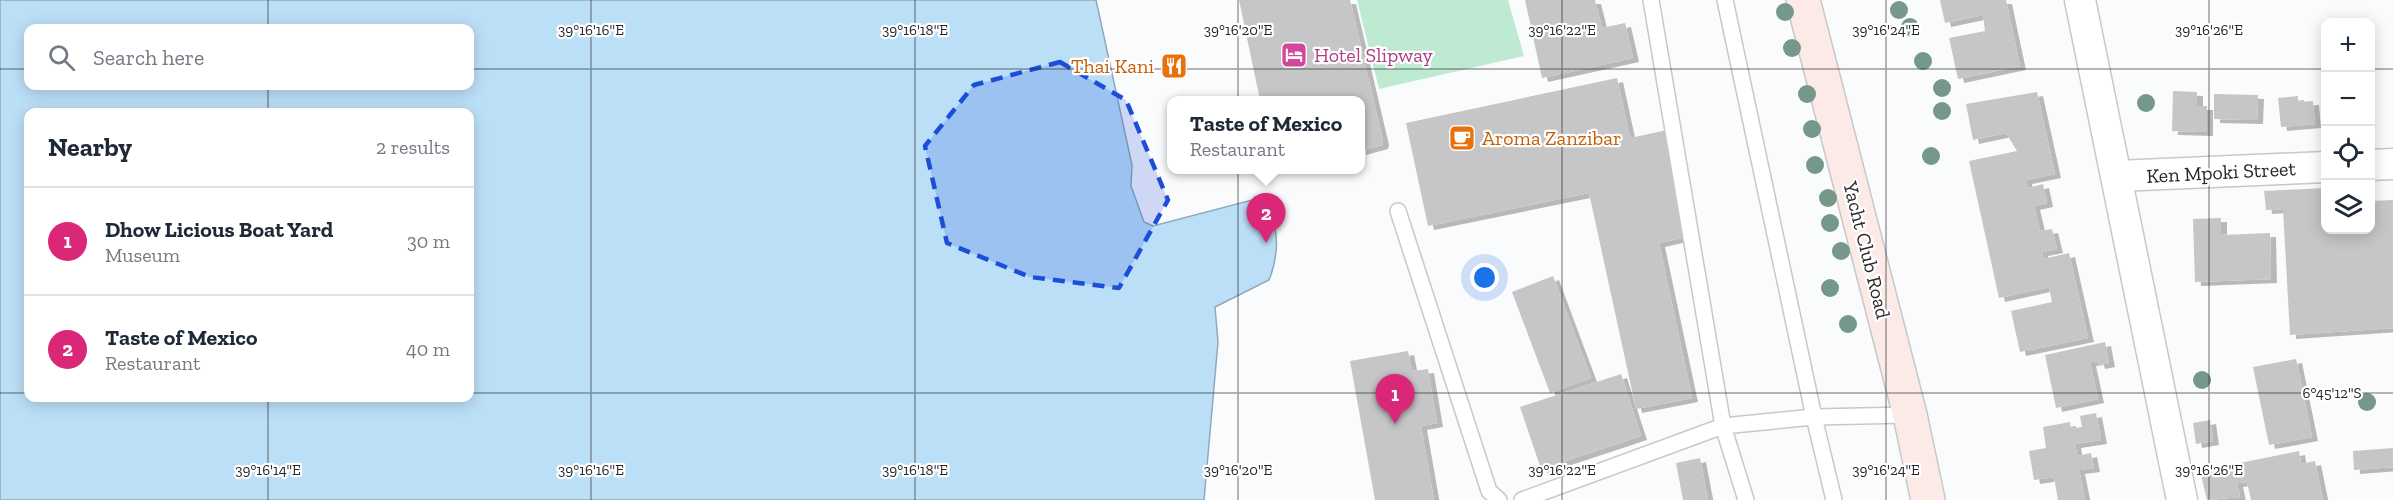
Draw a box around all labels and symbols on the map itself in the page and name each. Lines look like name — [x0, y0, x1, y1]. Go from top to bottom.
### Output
text: 39°16'16"E — [558, 21, 624, 39]
text: 39°16'18"E — [882, 21, 948, 39]
text: 39°16'20"E — [1204, 21, 1272, 39]
text: 39°16'22"E — [1528, 21, 1596, 39]
text: 39°16'24"E — [1852, 21, 1920, 39]
text: 39°16'26"E — [2175, 21, 2243, 39]
hotel icon: Hotel Slipway — [1279, 40, 1309, 70]
place label: Hotel Slipway — [1314, 43, 1434, 67]
restaurant icon: Thai Kani — [1159, 51, 1189, 81]
place label: Thai Kani — [1071, 54, 1154, 78]
cafe icon: Aroma Zanzibar — [1447, 123, 1477, 153]
place label: Aroma Zanzibar — [1482, 126, 1621, 150]
street label: Ken Mpoki Street — [2146, 156, 2297, 188]
street label: Yacht Club Road — [1838, 178, 1896, 321]
pin: 2 — [1246, 194, 1286, 243]
your location — [1470, 263, 1499, 292]
pin: 1 — [1376, 374, 1414, 424]
text: 6°45'12"S — [2303, 384, 2361, 402]
text: 39°16'14"E — [235, 461, 301, 479]
text: 39°16'16"E — [558, 461, 624, 479]
text: 39°16'18"E — [882, 461, 948, 479]
text: 39°16'20"E — [1204, 461, 1272, 479]
text: 39°16'22"E — [1528, 461, 1596, 479]
text: 39°16'24"E — [1852, 461, 1920, 479]
text: 39°16'26"E — [2175, 461, 2243, 479]

